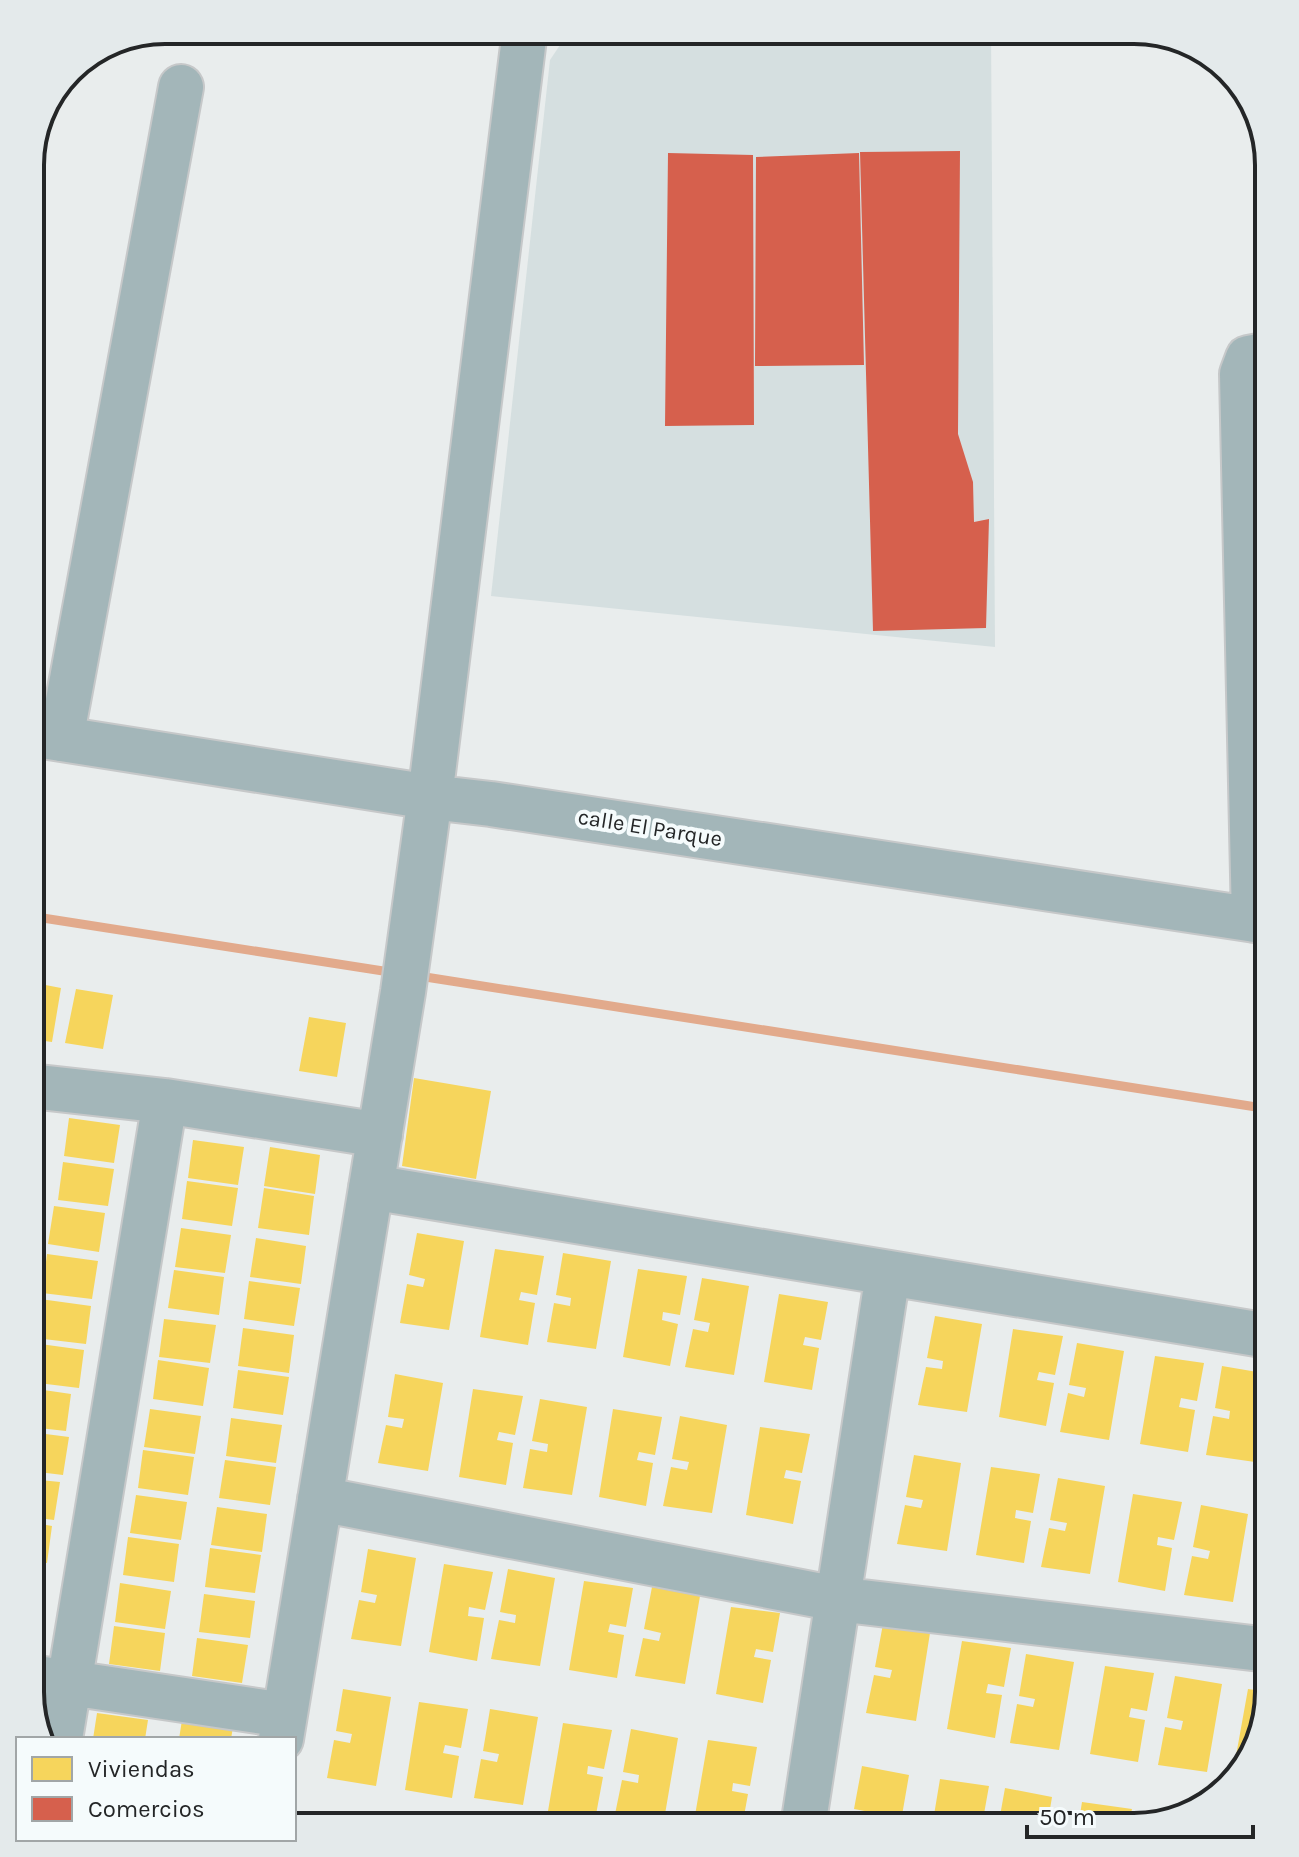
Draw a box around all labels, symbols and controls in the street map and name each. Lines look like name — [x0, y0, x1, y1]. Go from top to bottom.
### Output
street label: calle El Parque — [576, 804, 724, 852]
legend — [16, 1737, 296, 1841]
text: Viviendas — [88, 1755, 195, 1783]
scale bar — [1027, 1789, 1253, 1839]
text: Comercios — [88, 1795, 205, 1823]
text: 50 m — [1039, 1803, 1095, 1831]

